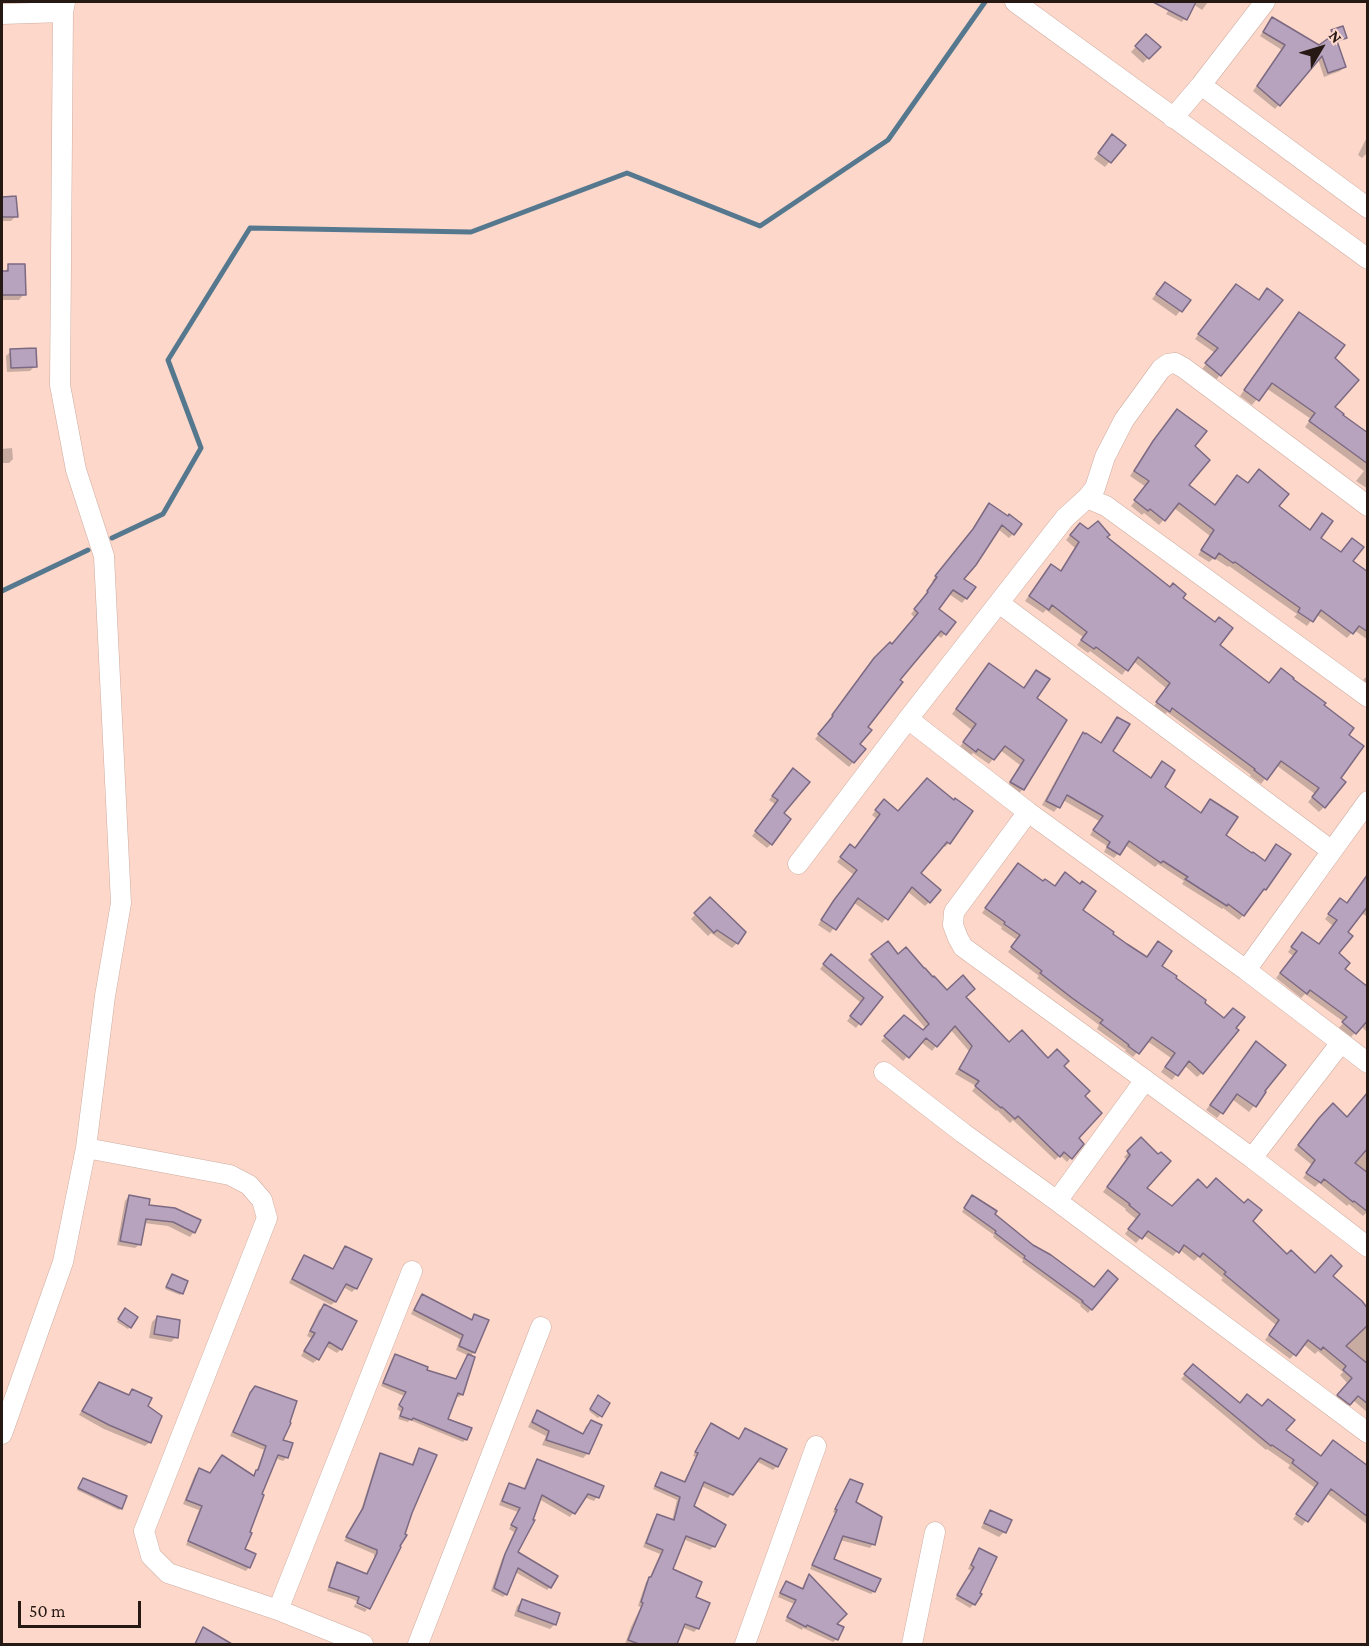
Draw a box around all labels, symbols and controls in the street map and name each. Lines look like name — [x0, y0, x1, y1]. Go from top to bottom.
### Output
north arrow — [1291, 18, 1351, 78]
text: N — [1326, 27, 1346, 46]
scale bar — [21, 1589, 144, 1627]
text: 50 m — [29, 1601, 66, 1621]

